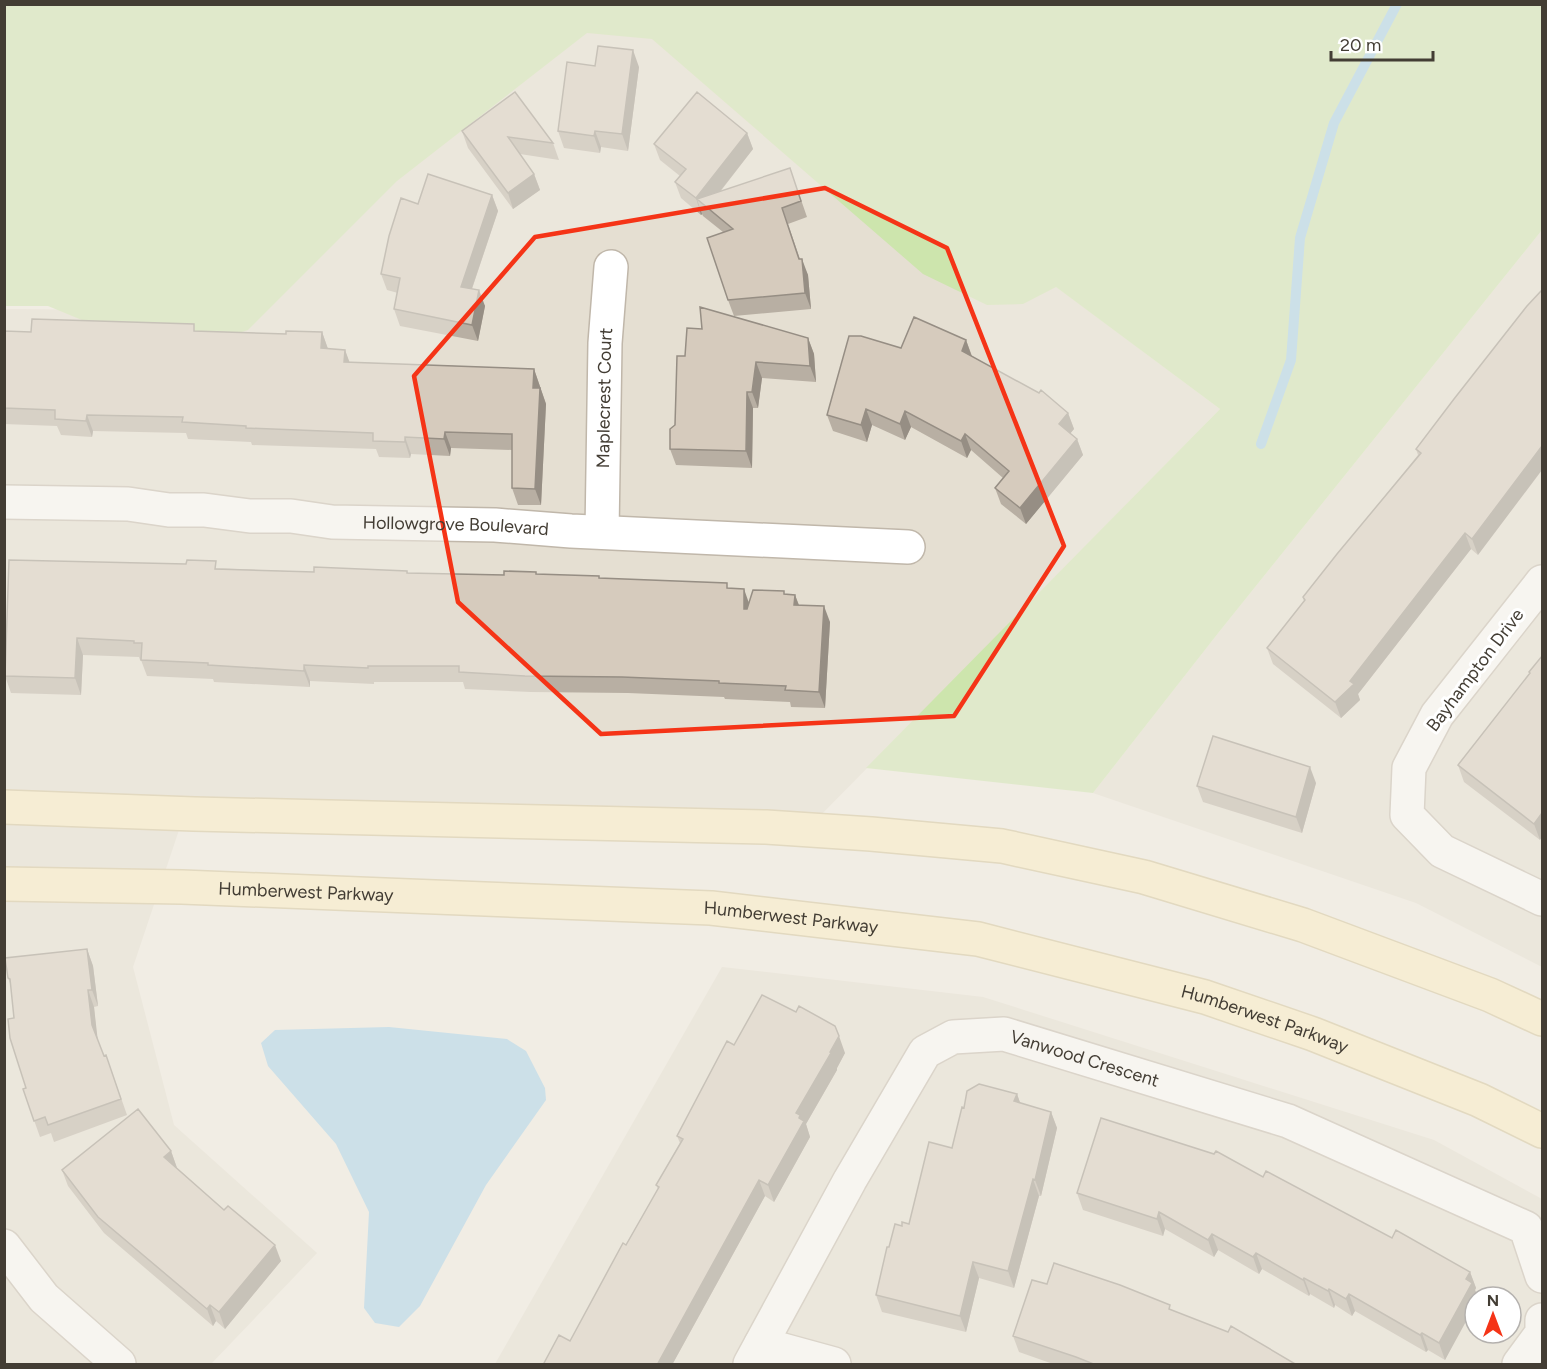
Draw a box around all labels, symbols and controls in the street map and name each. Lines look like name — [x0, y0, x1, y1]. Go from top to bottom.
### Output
scale bar — [1331, 24, 1433, 62]
text: 20 m — [1340, 34, 1381, 56]
street label: Maplecrest Court — [592, 327, 617, 468]
street label: Hollowgrove Boulevard — [362, 512, 550, 540]
street label: Bayhampton Drive — [1422, 604, 1528, 736]
street label: Humberwest Parkway — [218, 877, 395, 906]
street label: Humberwest Parkway — [703, 897, 880, 938]
street label: Humberwest Parkway — [1179, 980, 1352, 1058]
street label: Vanwood Crescent — [1008, 1026, 1162, 1092]
north arrow — [1463, 1285, 1523, 1345]
text: N — [1487, 1291, 1499, 1310]

